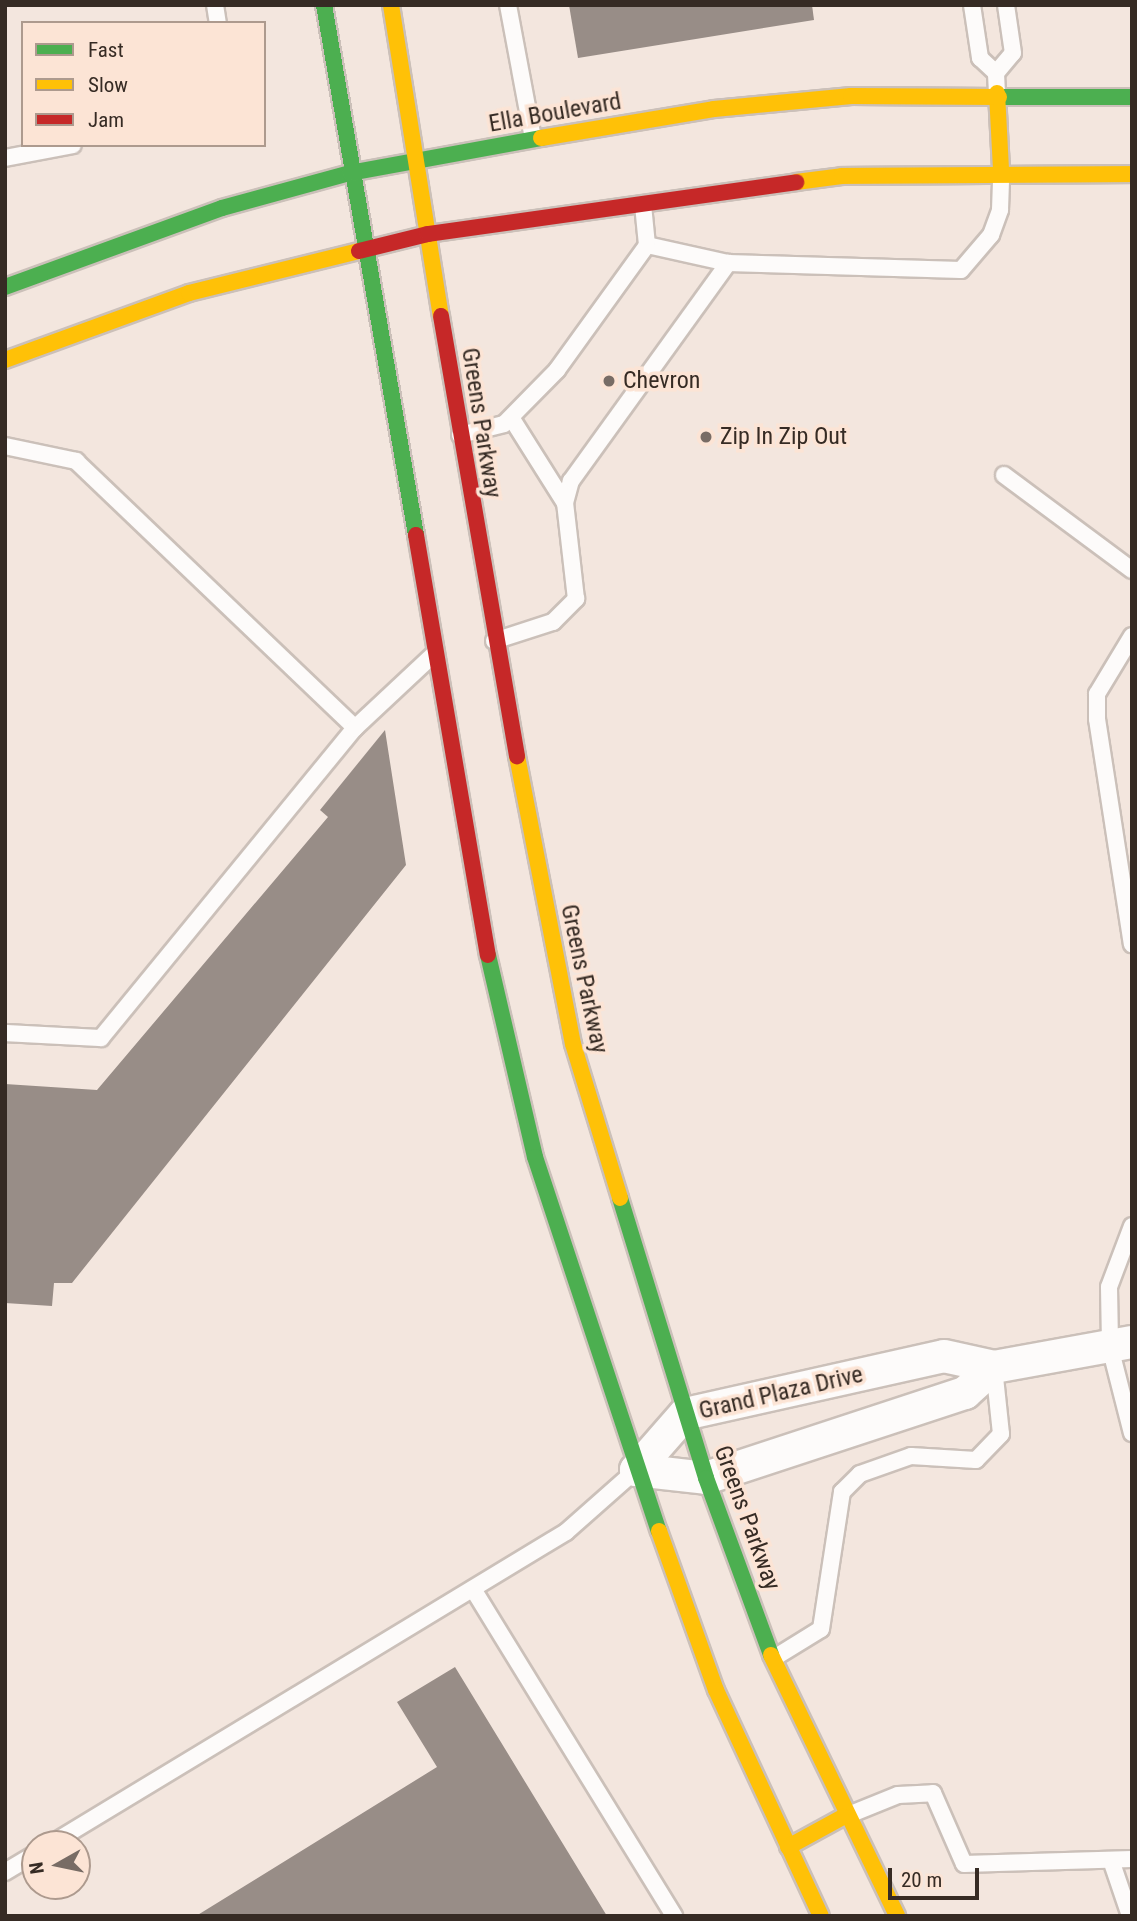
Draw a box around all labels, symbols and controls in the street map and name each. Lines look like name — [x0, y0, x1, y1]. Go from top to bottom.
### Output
legend — [21, 21, 266, 147]
text: Fast — [88, 38, 124, 62]
text: Slow — [88, 73, 128, 97]
street label: Ella Boulevard — [487, 87, 623, 139]
text: Jam — [88, 108, 124, 132]
street label: Greens Parkway — [455, 346, 507, 500]
place label: Chevron — [623, 367, 700, 395]
marker: Chevron — [601, 373, 617, 389]
place label: Zip In Zip Out — [720, 423, 847, 451]
marker: Zip In Zip Out — [698, 429, 714, 445]
street label: Greens Parkway — [554, 902, 614, 1056]
street label: Grand Plaza Drive — [696, 1360, 866, 1426]
street label: Greens Parkway — [708, 1442, 786, 1594]
north arrow — [21, 1830, 91, 1900]
scale bar — [892, 1854, 983, 1898]
text: N — [24, 1861, 49, 1876]
text: 20 m — [901, 1868, 942, 1892]

